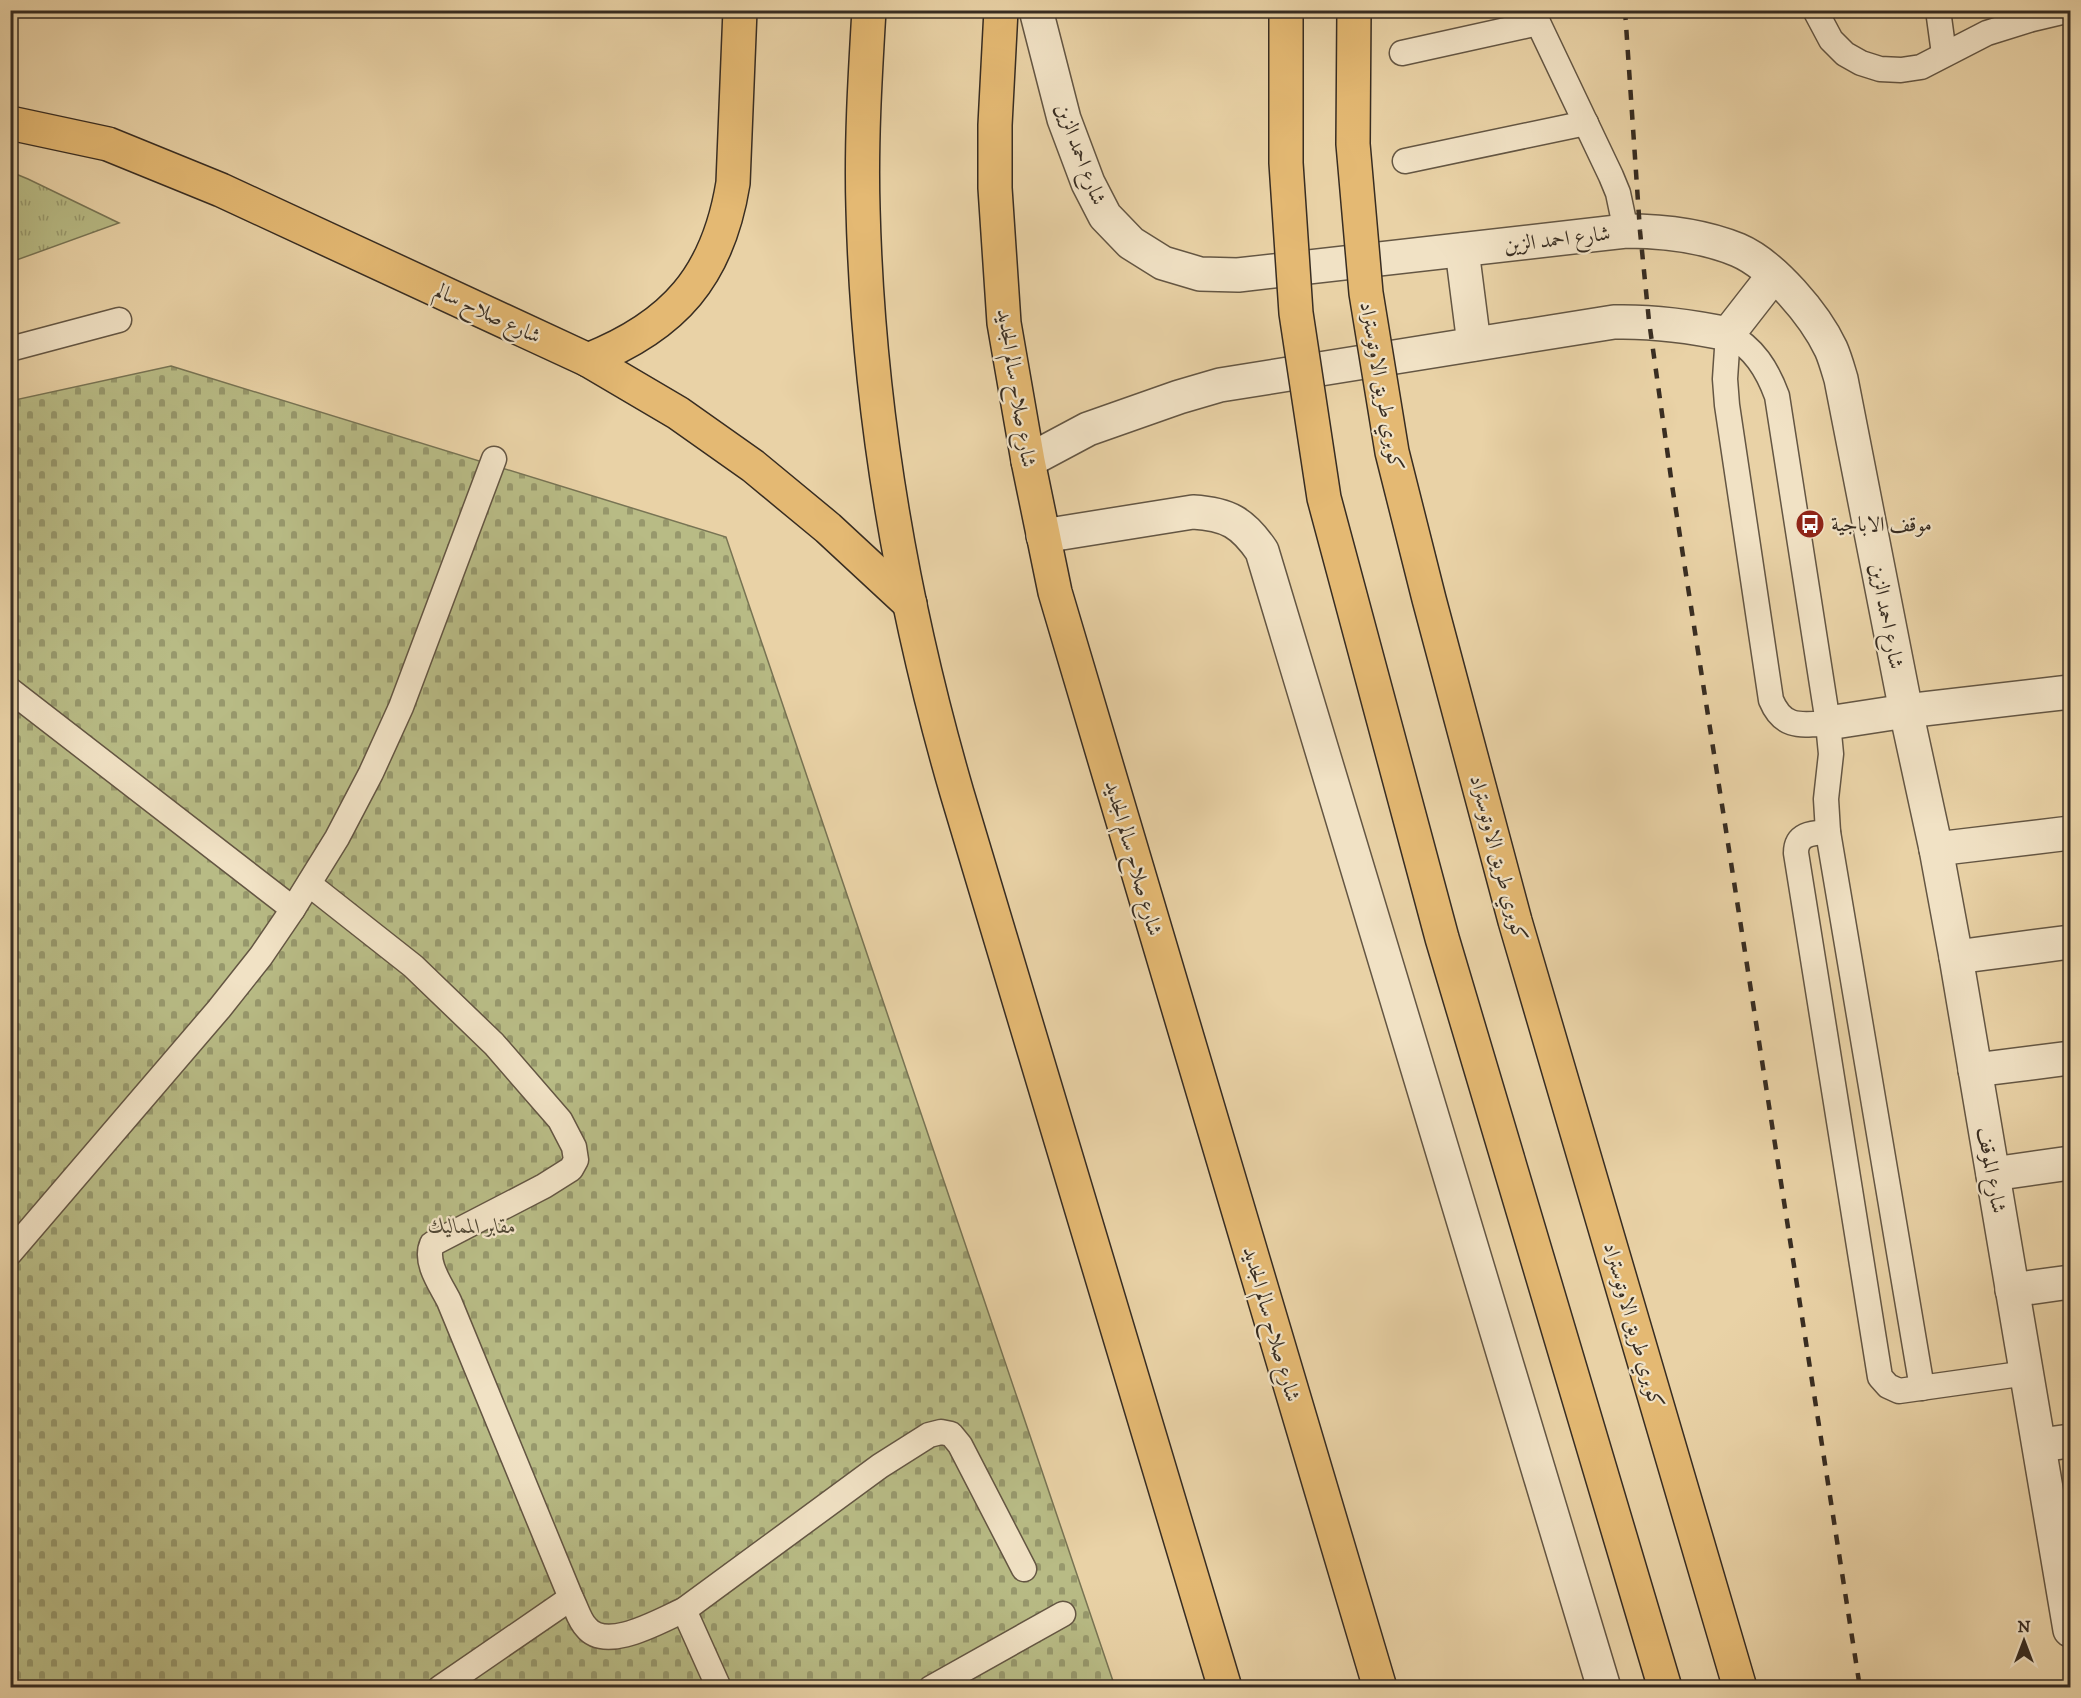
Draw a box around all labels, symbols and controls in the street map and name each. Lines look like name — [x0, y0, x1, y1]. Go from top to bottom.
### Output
street label: شارع احمد الزين — [1045, 100, 1111, 210]
street label: شارع احمد الزين — [1502, 221, 1612, 263]
street label: شارع صلاح سالم — [428, 278, 545, 354]
street label: كوبري طريق الاوتوستراد — [1351, 300, 1409, 473]
street label: شارع صلاح سالم الجديد — [986, 307, 1041, 470]
bus stop icon: موقف الاباجية — [1794, 508, 1826, 540]
place label: موقف الاباجية — [1831, 512, 1932, 538]
street label: شارع احمد الزين — [1859, 561, 1909, 672]
street label: كوبري طريق الاوتوستراد — [1461, 772, 1533, 945]
street label: شارع صلاح سالم الجديد — [1094, 778, 1168, 940]
street label: شارع الموقف — [1967, 1125, 2011, 1216]
park label: مقابر المماليك — [428, 1214, 516, 1240]
street label: كوبري طريق الاوتوستراد — [1595, 1239, 1669, 1412]
street label: شارع صلاح سالم الجديد — [1232, 1244, 1306, 1406]
north arrow — [1994, 1611, 2054, 1671]
text: N — [2017, 1617, 2031, 1637]

